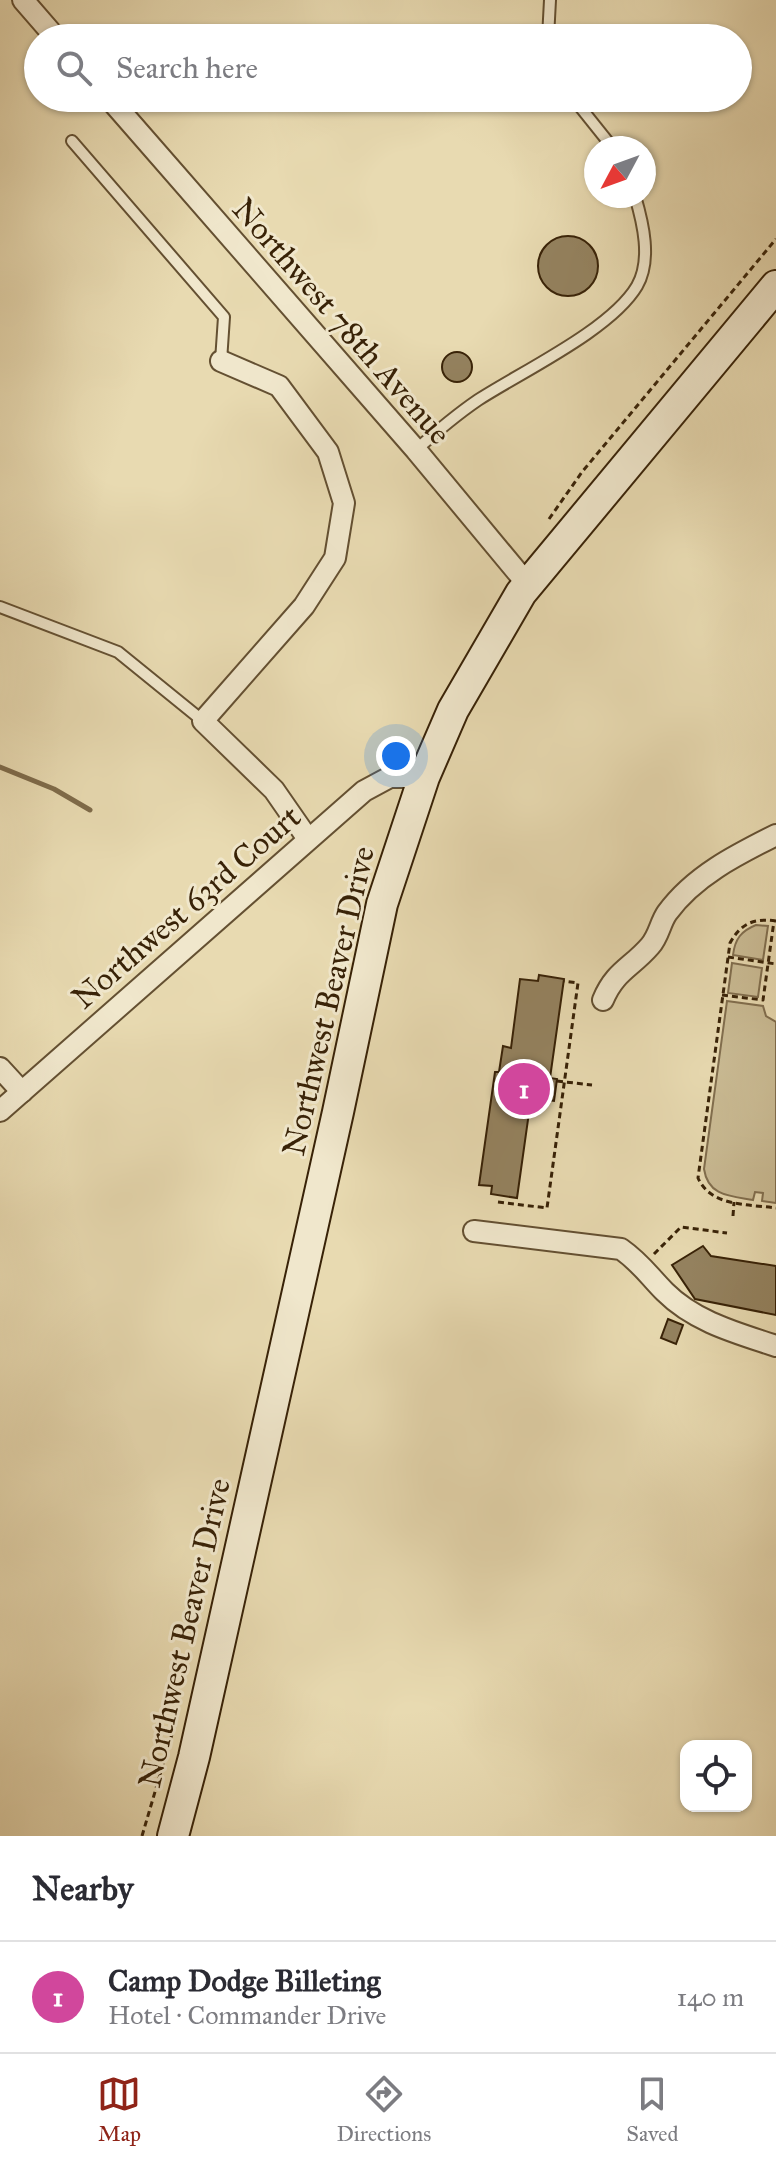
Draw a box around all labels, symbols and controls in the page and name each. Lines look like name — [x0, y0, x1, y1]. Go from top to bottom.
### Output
search box — [24, 24, 752, 112]
icon: search — [52, 46, 96, 90]
text: Search here — [116, 50, 258, 86]
north arrow — [584, 136, 656, 208]
street label: Northwest 78th Avenue — [224, 190, 459, 452]
your location — [376, 736, 416, 776]
street label: Northwest 63rd Court — [64, 798, 309, 1017]
street label: Northwest Beaver Drive — [274, 843, 383, 1160]
pin: 1 — [498, 1059, 550, 1119]
street label: Northwest Beaver Drive — [130, 1475, 239, 1792]
map controls — [680, 1740, 752, 1812]
button: locate — [680, 1740, 752, 1812]
text: Nearby — [32, 1868, 134, 1909]
text: Camp Dodge Billeting — [108, 1963, 381, 1999]
text: 1 — [53, 1981, 63, 2013]
text: 140 m — [677, 1981, 744, 2013]
text: Hotel · Commander Drive — [108, 1999, 386, 2031]
tab: Map — [97, 2072, 141, 2147]
tab: Directions — [336, 2072, 431, 2147]
tab: Saved — [626, 2072, 678, 2147]

